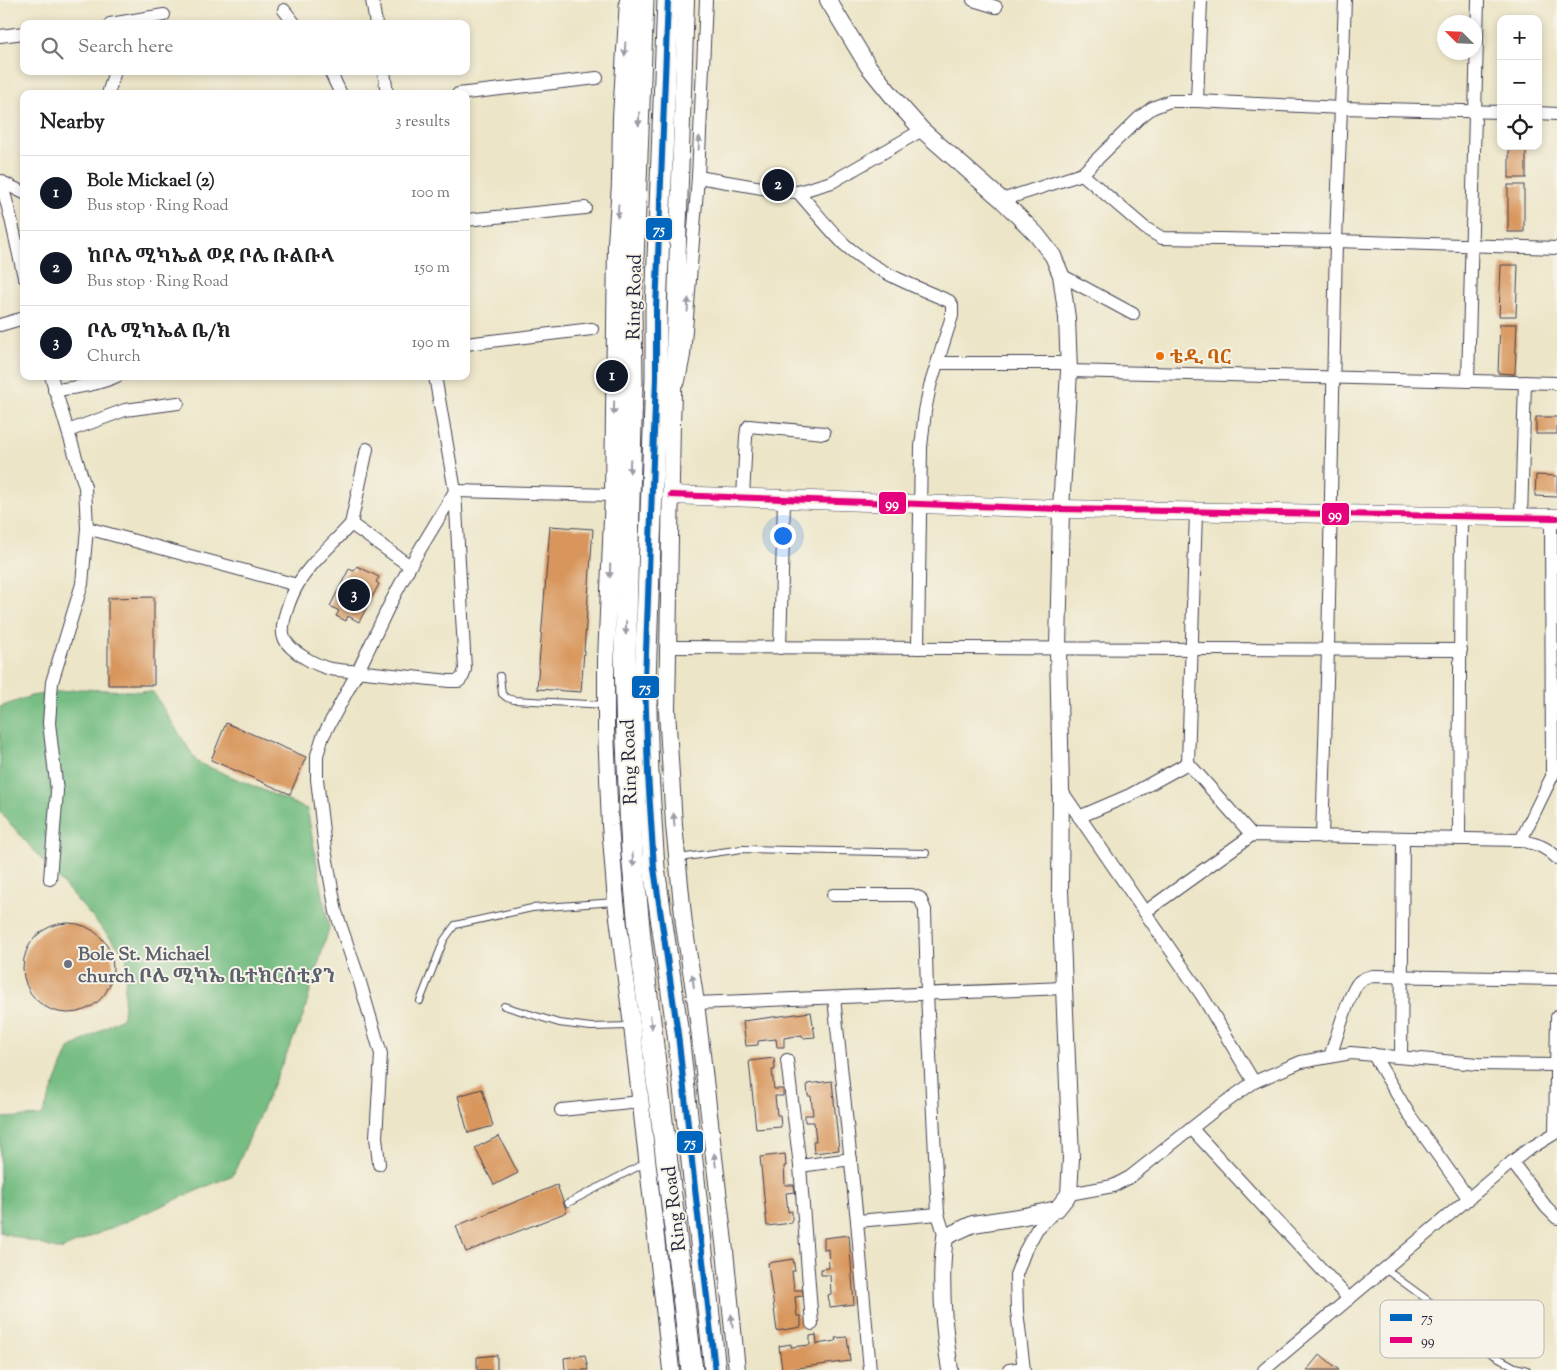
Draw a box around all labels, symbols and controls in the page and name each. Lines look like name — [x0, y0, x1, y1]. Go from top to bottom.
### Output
north arrow — [1437, 15, 1482, 60]
map controls — [1497, 15, 1542, 150]
button: + — [1497, 15, 1542, 60]
search box — [20, 20, 470, 75]
icon: search — [38, 34, 66, 62]
text: Search here — [78, 34, 173, 61]
one-way arrow — [620, 41, 628, 57]
button: − — [1497, 60, 1542, 105]
button: locate — [1497, 105, 1542, 150]
text: Nearby — [40, 108, 105, 138]
text: 3 results — [395, 111, 450, 134]
one-way arrow — [634, 111, 642, 127]
one-way arrow — [696, 135, 704, 151]
pin: 2 — [762, 166, 794, 204]
text: Bole Mickael (2) — [87, 168, 215, 195]
text: 1 — [53, 182, 59, 205]
text: 100 m — [411, 182, 450, 205]
text: Bus stop · Ring Road — [87, 195, 229, 218]
one-way arrow — [613, 203, 621, 219]
line badge: 75 — [645, 217, 673, 241]
text: 75 — [653, 221, 665, 241]
text: ከቦሌ ሚካኤል ወደ ቦሌ ቡልቡላ — [87, 244, 334, 271]
street label: Ring Road — [621, 253, 650, 340]
text: 2 — [52, 257, 60, 280]
text: 150 m — [414, 257, 450, 280]
text: Bus stop · Ring Road — [87, 271, 229, 294]
one-way arrow — [684, 297, 692, 313]
text: ቦሌ ሚካኤል ቤ/ክ — [87, 319, 230, 346]
text: 3 — [53, 332, 59, 355]
text: 190 m — [412, 332, 450, 355]
place label: ቴዲ ባር — [1170, 345, 1232, 372]
text: Church — [87, 346, 141, 369]
marker: ቴዲ ባር — [1154, 350, 1166, 362]
pin: 1 — [596, 357, 628, 395]
one-way arrow — [610, 401, 618, 417]
one-way arrow — [625, 458, 633, 474]
line badge: 99 — [878, 491, 907, 515]
text: 99 — [885, 495, 899, 515]
line badge: 99 — [1321, 502, 1350, 526]
text: 99 — [1328, 506, 1342, 526]
your location — [770, 523, 796, 549]
one-way arrow — [605, 563, 613, 579]
pin: 3 — [338, 576, 370, 614]
one-way arrow — [622, 620, 630, 636]
line badge: 75 — [631, 675, 660, 699]
text: 75 — [639, 679, 651, 699]
street label: Ring Road — [615, 718, 645, 805]
one-way arrow — [670, 812, 678, 828]
one-way arrow — [629, 853, 637, 869]
place label: Bole St. Michael church ቦሌ ሚካኤ ቤተክርስቲያን — [78, 942, 335, 991]
marker: Bole St. Michael church ቦሌ ሚካኤ ቤተክርስቲያን — [62, 958, 74, 970]
one-way arrow — [688, 973, 696, 989]
one-way arrow — [647, 1014, 655, 1030]
line badge: 75 — [676, 1130, 704, 1154]
text: 75 — [684, 1134, 696, 1154]
one-way arrow — [711, 1152, 719, 1168]
street label: Ring Road — [657, 1164, 694, 1253]
legend — [1380, 1300, 1544, 1358]
text: 75 — [1421, 1309, 1433, 1329]
one-way arrow — [728, 1313, 736, 1329]
text: 99 — [1421, 1332, 1435, 1352]

